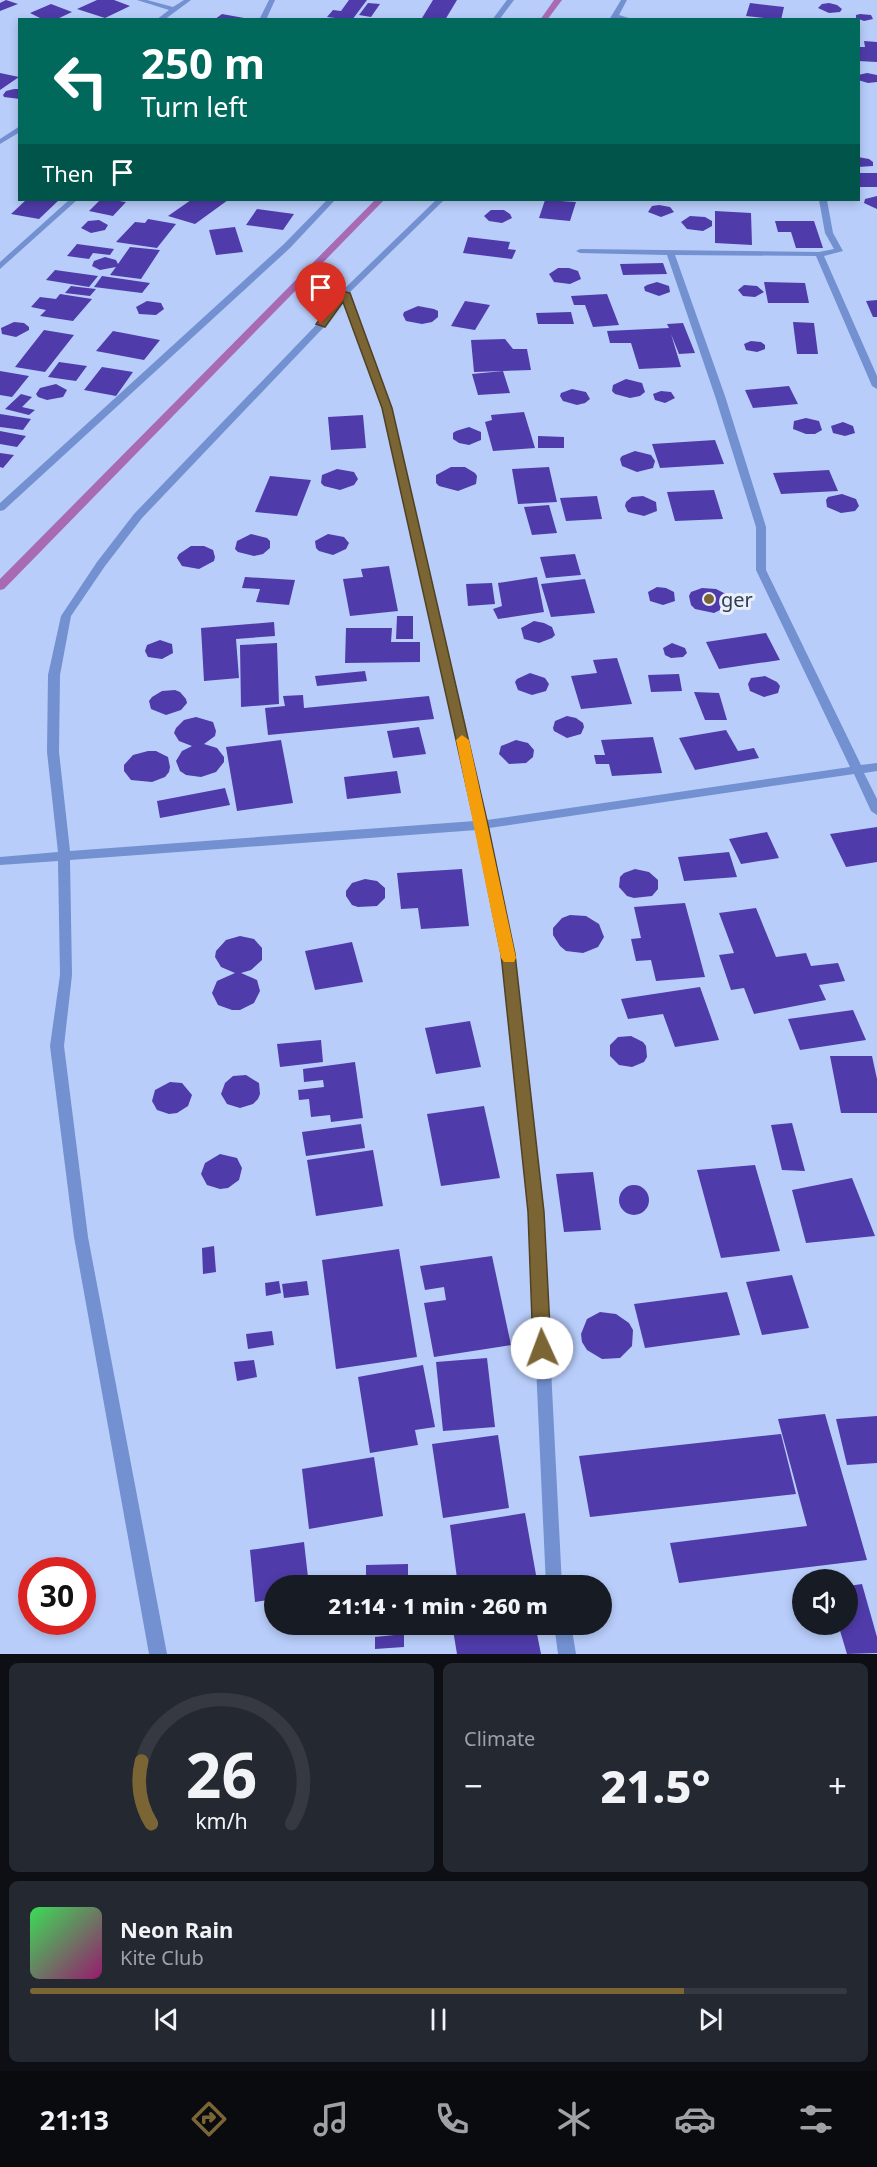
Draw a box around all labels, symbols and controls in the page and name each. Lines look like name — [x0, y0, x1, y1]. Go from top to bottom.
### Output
text: 250 m — [141, 34, 265, 91]
icon: left — [42, 42, 120, 120]
text: Turn left — [141, 88, 247, 125]
icon: arrive — [106, 156, 139, 189]
text: Then — [42, 158, 94, 188]
pin — [295, 262, 346, 324]
icon: arrive — [304, 271, 337, 304]
place label: ger — [721, 586, 753, 613]
marker: ger — [702, 592, 716, 606]
position arrow — [510, 1316, 574, 1380]
speed limit sign: 30 — [18, 1557, 96, 1635]
map controls — [792, 1569, 858, 1635]
button: sound — [792, 1569, 858, 1635]
text: 21:14 · 1 min · 260 m — [328, 1590, 548, 1620]
text: Climate — [464, 1725, 535, 1752]
text: 26 — [186, 1731, 257, 1816]
text: 21.5° — [601, 1755, 710, 1816]
text: − — [464, 1763, 483, 1808]
text: + — [828, 1763, 847, 1808]
text: km/h — [195, 1807, 248, 1836]
text: Neon Rain — [120, 1914, 233, 1944]
text: Kite Club — [120, 1944, 204, 1971]
icon: previous — [150, 2003, 183, 2036]
icon: pause — [422, 2003, 455, 2036]
icon: next — [694, 2003, 727, 2036]
icon: directions — [188, 2098, 230, 2140]
icon: music — [310, 2098, 352, 2140]
icon: phone — [431, 2098, 473, 2140]
icon: climate — [553, 2098, 595, 2140]
icon: car — [674, 2098, 716, 2140]
icon: filters — [795, 2098, 837, 2140]
text: 21:13 — [40, 2101, 109, 2138]

